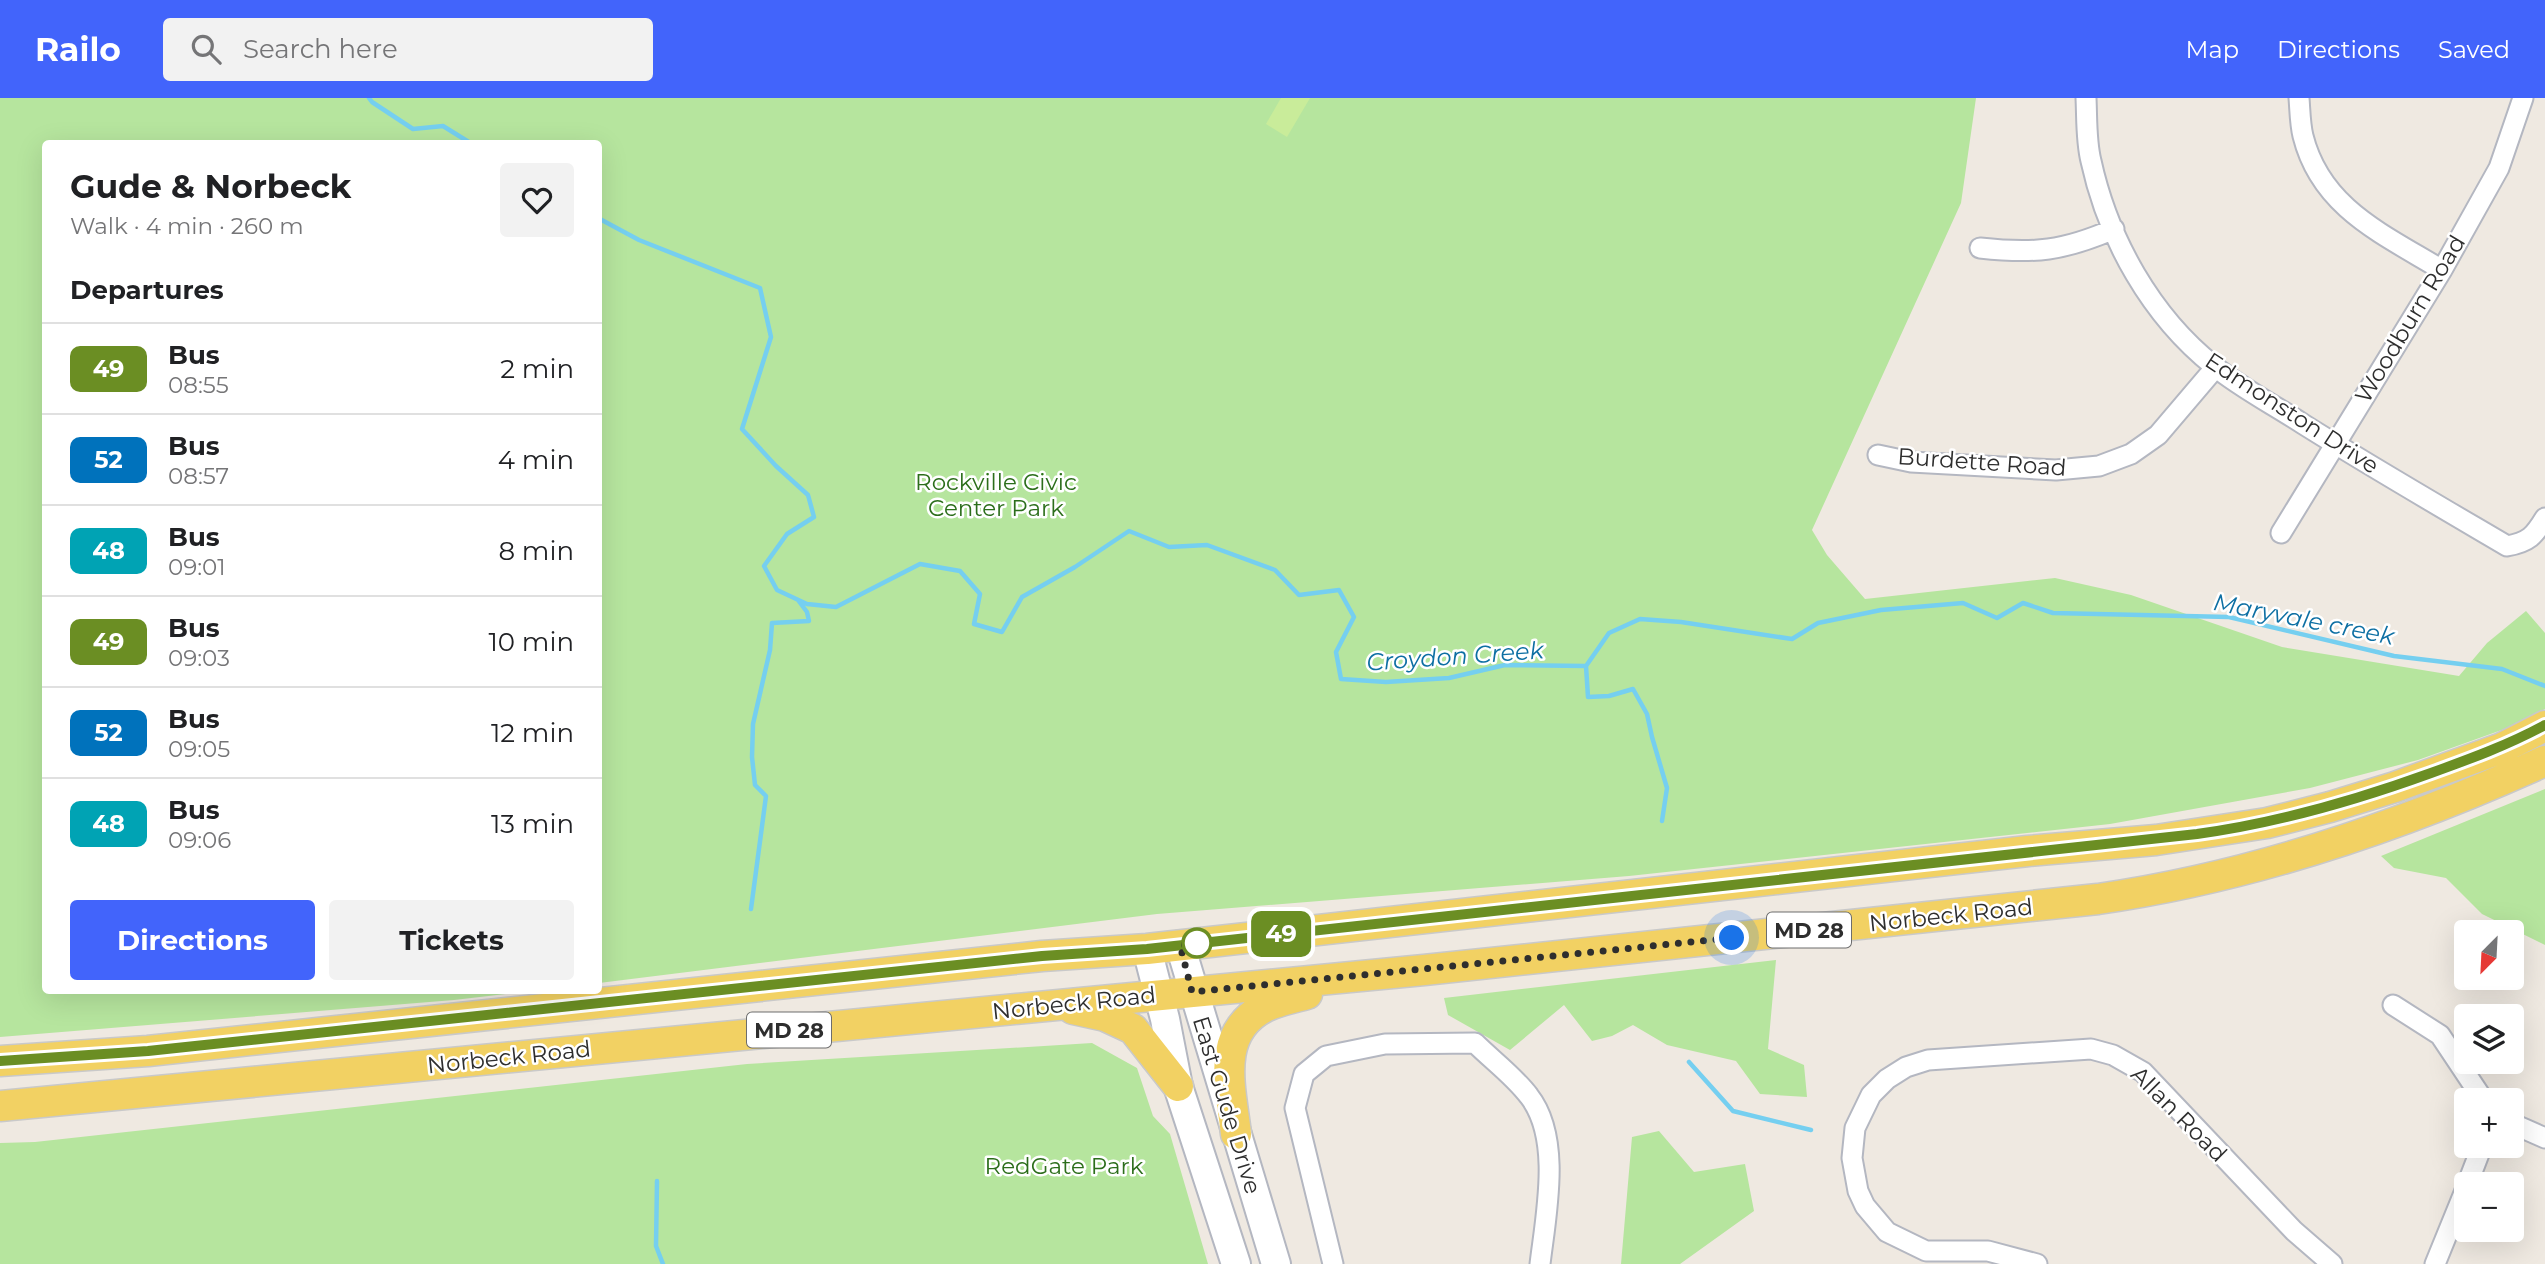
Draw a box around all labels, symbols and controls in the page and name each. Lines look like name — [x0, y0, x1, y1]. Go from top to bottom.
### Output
search box — [163, 18, 653, 81]
text: Railo — [35, 29, 121, 69]
icon: search — [187, 30, 225, 68]
text: Search here — [243, 33, 398, 65]
text: Map — [2186, 35, 2239, 64]
text: Directions — [2277, 35, 2400, 64]
text: Saved — [2438, 35, 2510, 64]
button: heart — [500, 163, 574, 237]
text: Gude & Norbeck — [70, 166, 351, 206]
text: Walk · 4 min · 260 m — [70, 212, 304, 240]
street label: Woodburn Road — [2349, 230, 2471, 408]
text: Departures — [70, 274, 224, 306]
text: Bus — [168, 339, 220, 371]
street label: Edmonston Drive — [2200, 346, 2384, 480]
text: 2 min — [500, 353, 574, 385]
text: 49 — [93, 354, 124, 383]
text: 08:55 — [168, 371, 229, 399]
text: Bus — [168, 430, 220, 462]
street label: Burdette Road — [1897, 442, 2067, 482]
text: 4 min — [498, 444, 574, 476]
text: 52 — [94, 445, 123, 474]
text: 08:57 — [168, 462, 229, 490]
park label: Rockville Civic Center Park — [915, 468, 1077, 522]
text: Bus — [168, 521, 220, 553]
text: 8 min — [498, 535, 574, 567]
text: 48 — [92, 536, 125, 565]
text: 09:01 — [168, 553, 226, 581]
water label: Maryvale creek — [2211, 587, 2399, 651]
text: Bus — [168, 612, 220, 644]
text: 10 min — [488, 626, 574, 658]
text: 49 — [93, 627, 124, 656]
water label: Croydon Creek — [1365, 635, 1546, 677]
text: 09:03 — [168, 644, 230, 672]
text: Bus — [168, 703, 220, 735]
text: 12 min — [491, 717, 574, 749]
text: 52 — [94, 718, 123, 747]
text: 09:05 — [168, 735, 230, 763]
text: Bus — [168, 794, 220, 826]
text: 13 min — [491, 808, 574, 840]
text: 48 — [92, 809, 125, 838]
text: 09:06 — [168, 826, 231, 854]
street label: Norbeck Road — [1868, 892, 2034, 938]
button: Directions — [70, 900, 315, 980]
button: Tickets — [329, 900, 574, 980]
line badge: 49 — [1250, 911, 1312, 957]
road number: MD 28 — [1767, 912, 1851, 948]
text: 49 — [1265, 919, 1297, 948]
your location — [1714, 920, 1749, 955]
north arrow — [2454, 920, 2524, 990]
map controls — [2454, 920, 2524, 1242]
unlabelled marker — [1182, 928, 1212, 958]
street label: Norbeck Road — [991, 980, 1157, 1026]
button: layers — [2454, 1004, 2524, 1074]
road number: MD 28 — [747, 1012, 831, 1048]
street label: East Gude Drive — [1187, 1013, 1267, 1197]
street label: Norbeck Road — [426, 1034, 592, 1080]
street label: Allan Road — [2125, 1060, 2233, 1168]
button: + — [2454, 1088, 2524, 1158]
park label: RedGate Park — [985, 1152, 1144, 1180]
button: − — [2454, 1172, 2524, 1242]

